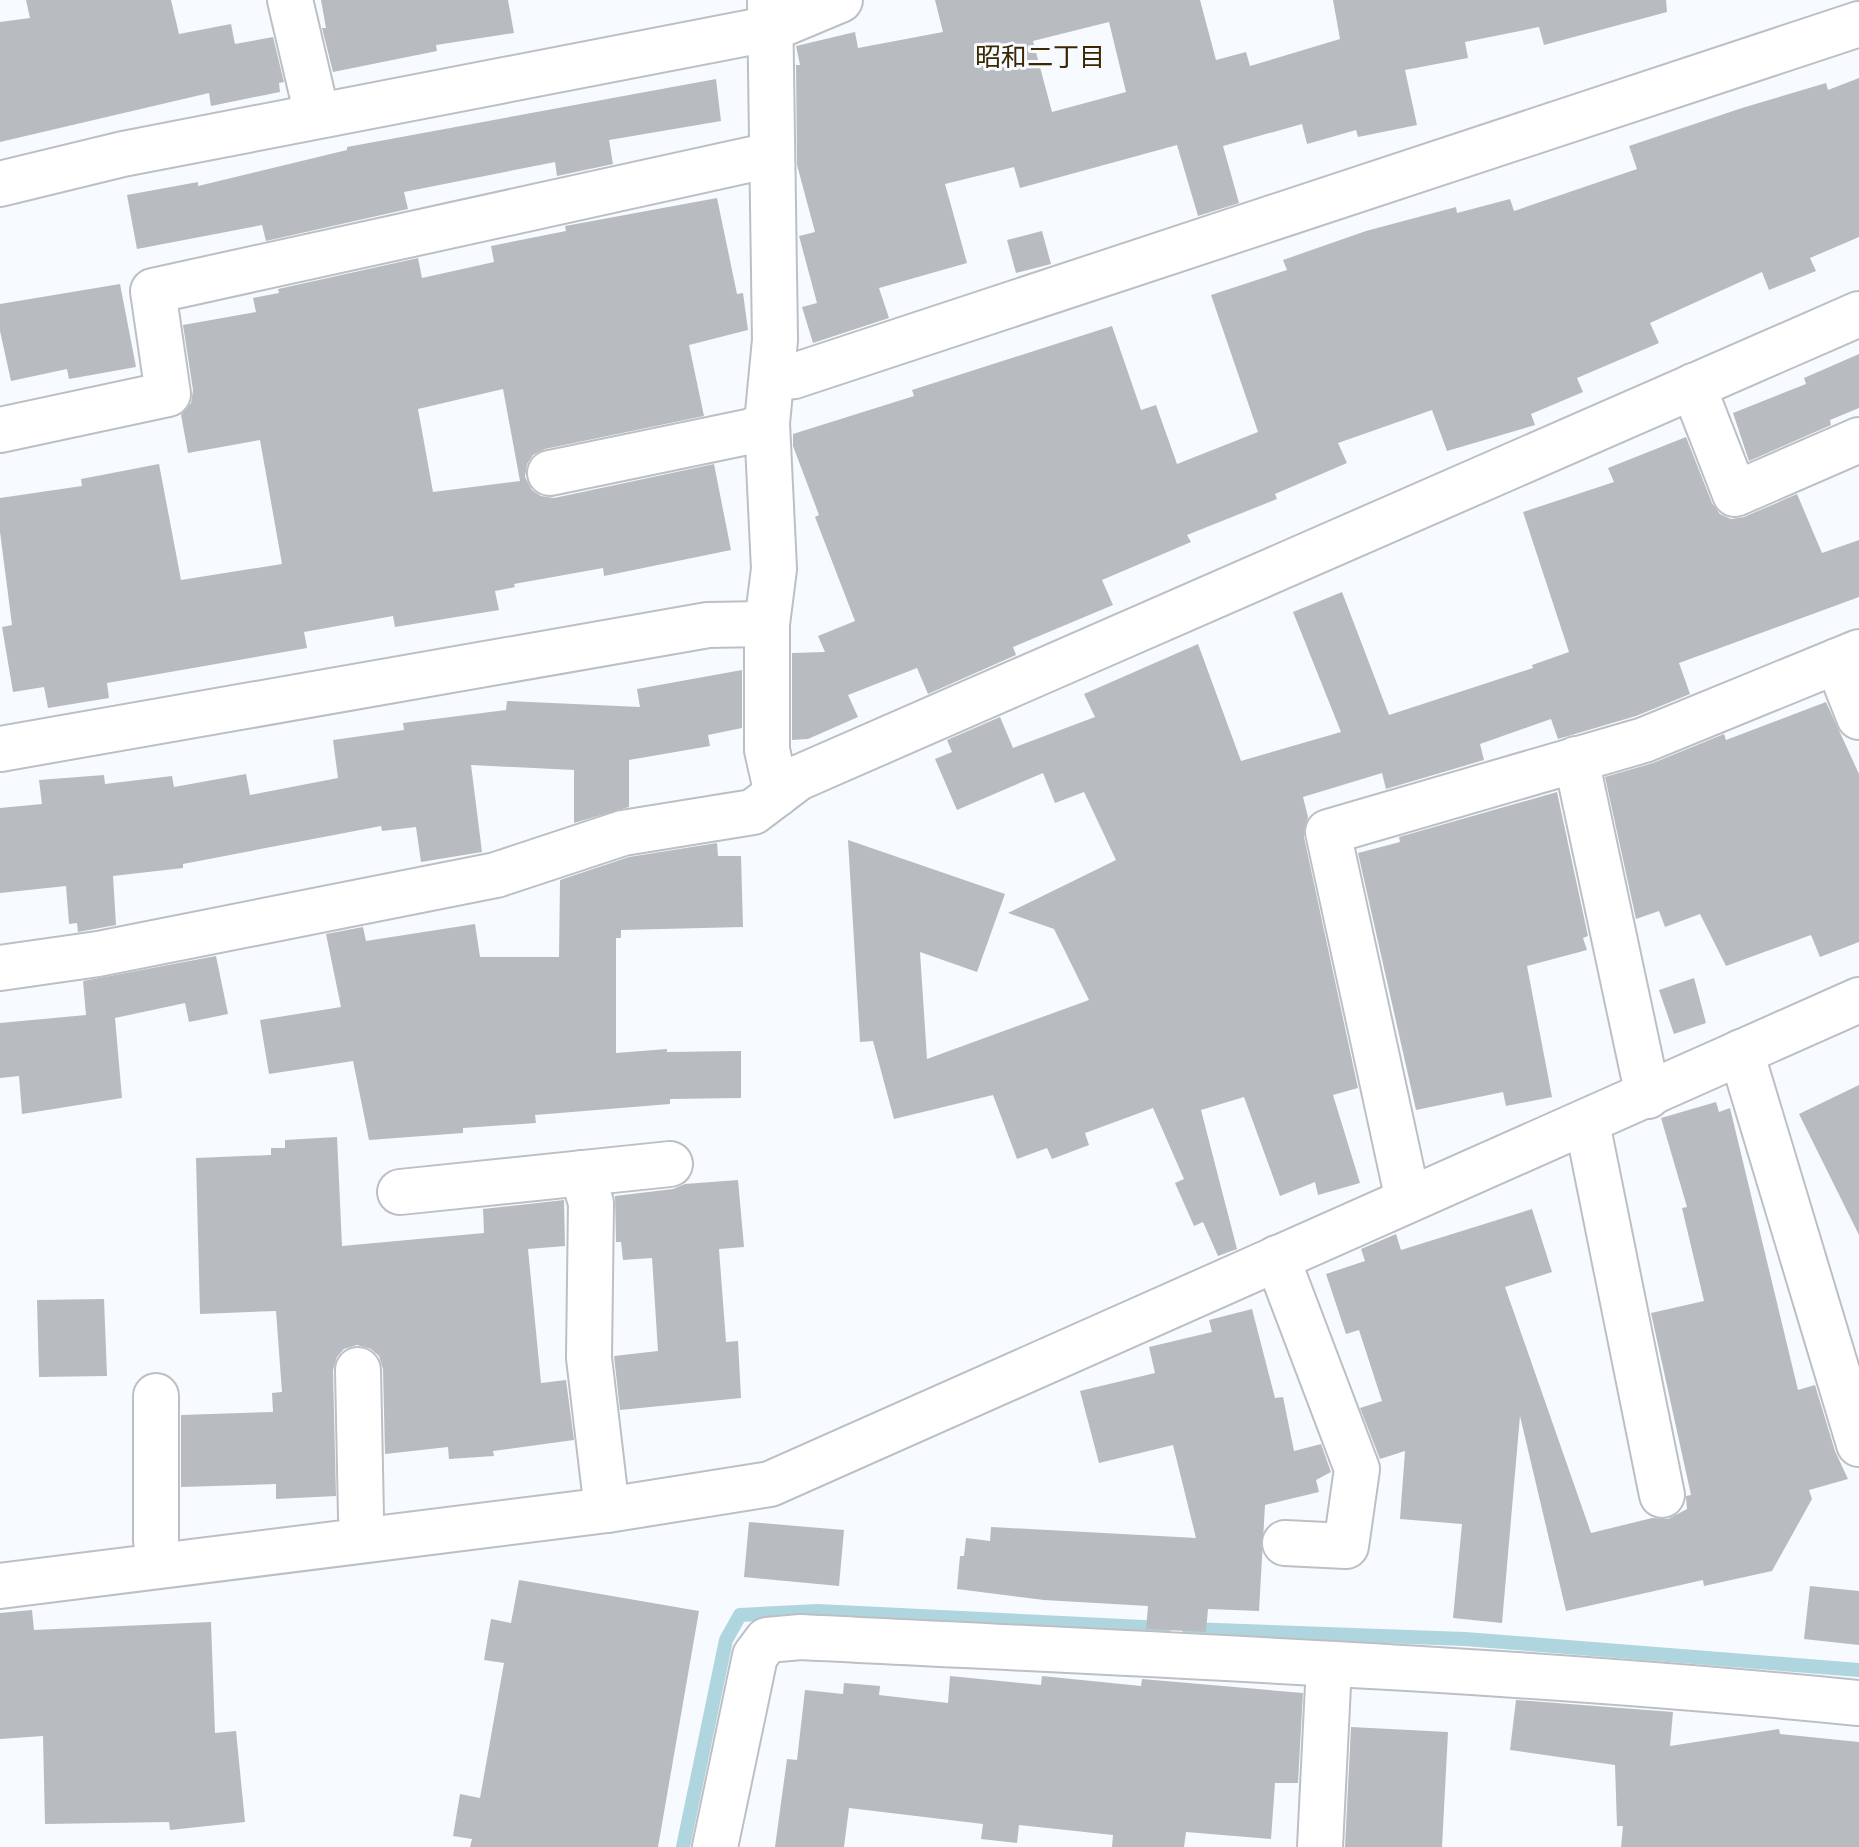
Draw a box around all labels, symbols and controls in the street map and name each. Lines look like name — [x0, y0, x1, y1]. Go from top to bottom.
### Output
district label: 昭和二丁目 — [975, 42, 1105, 73]

